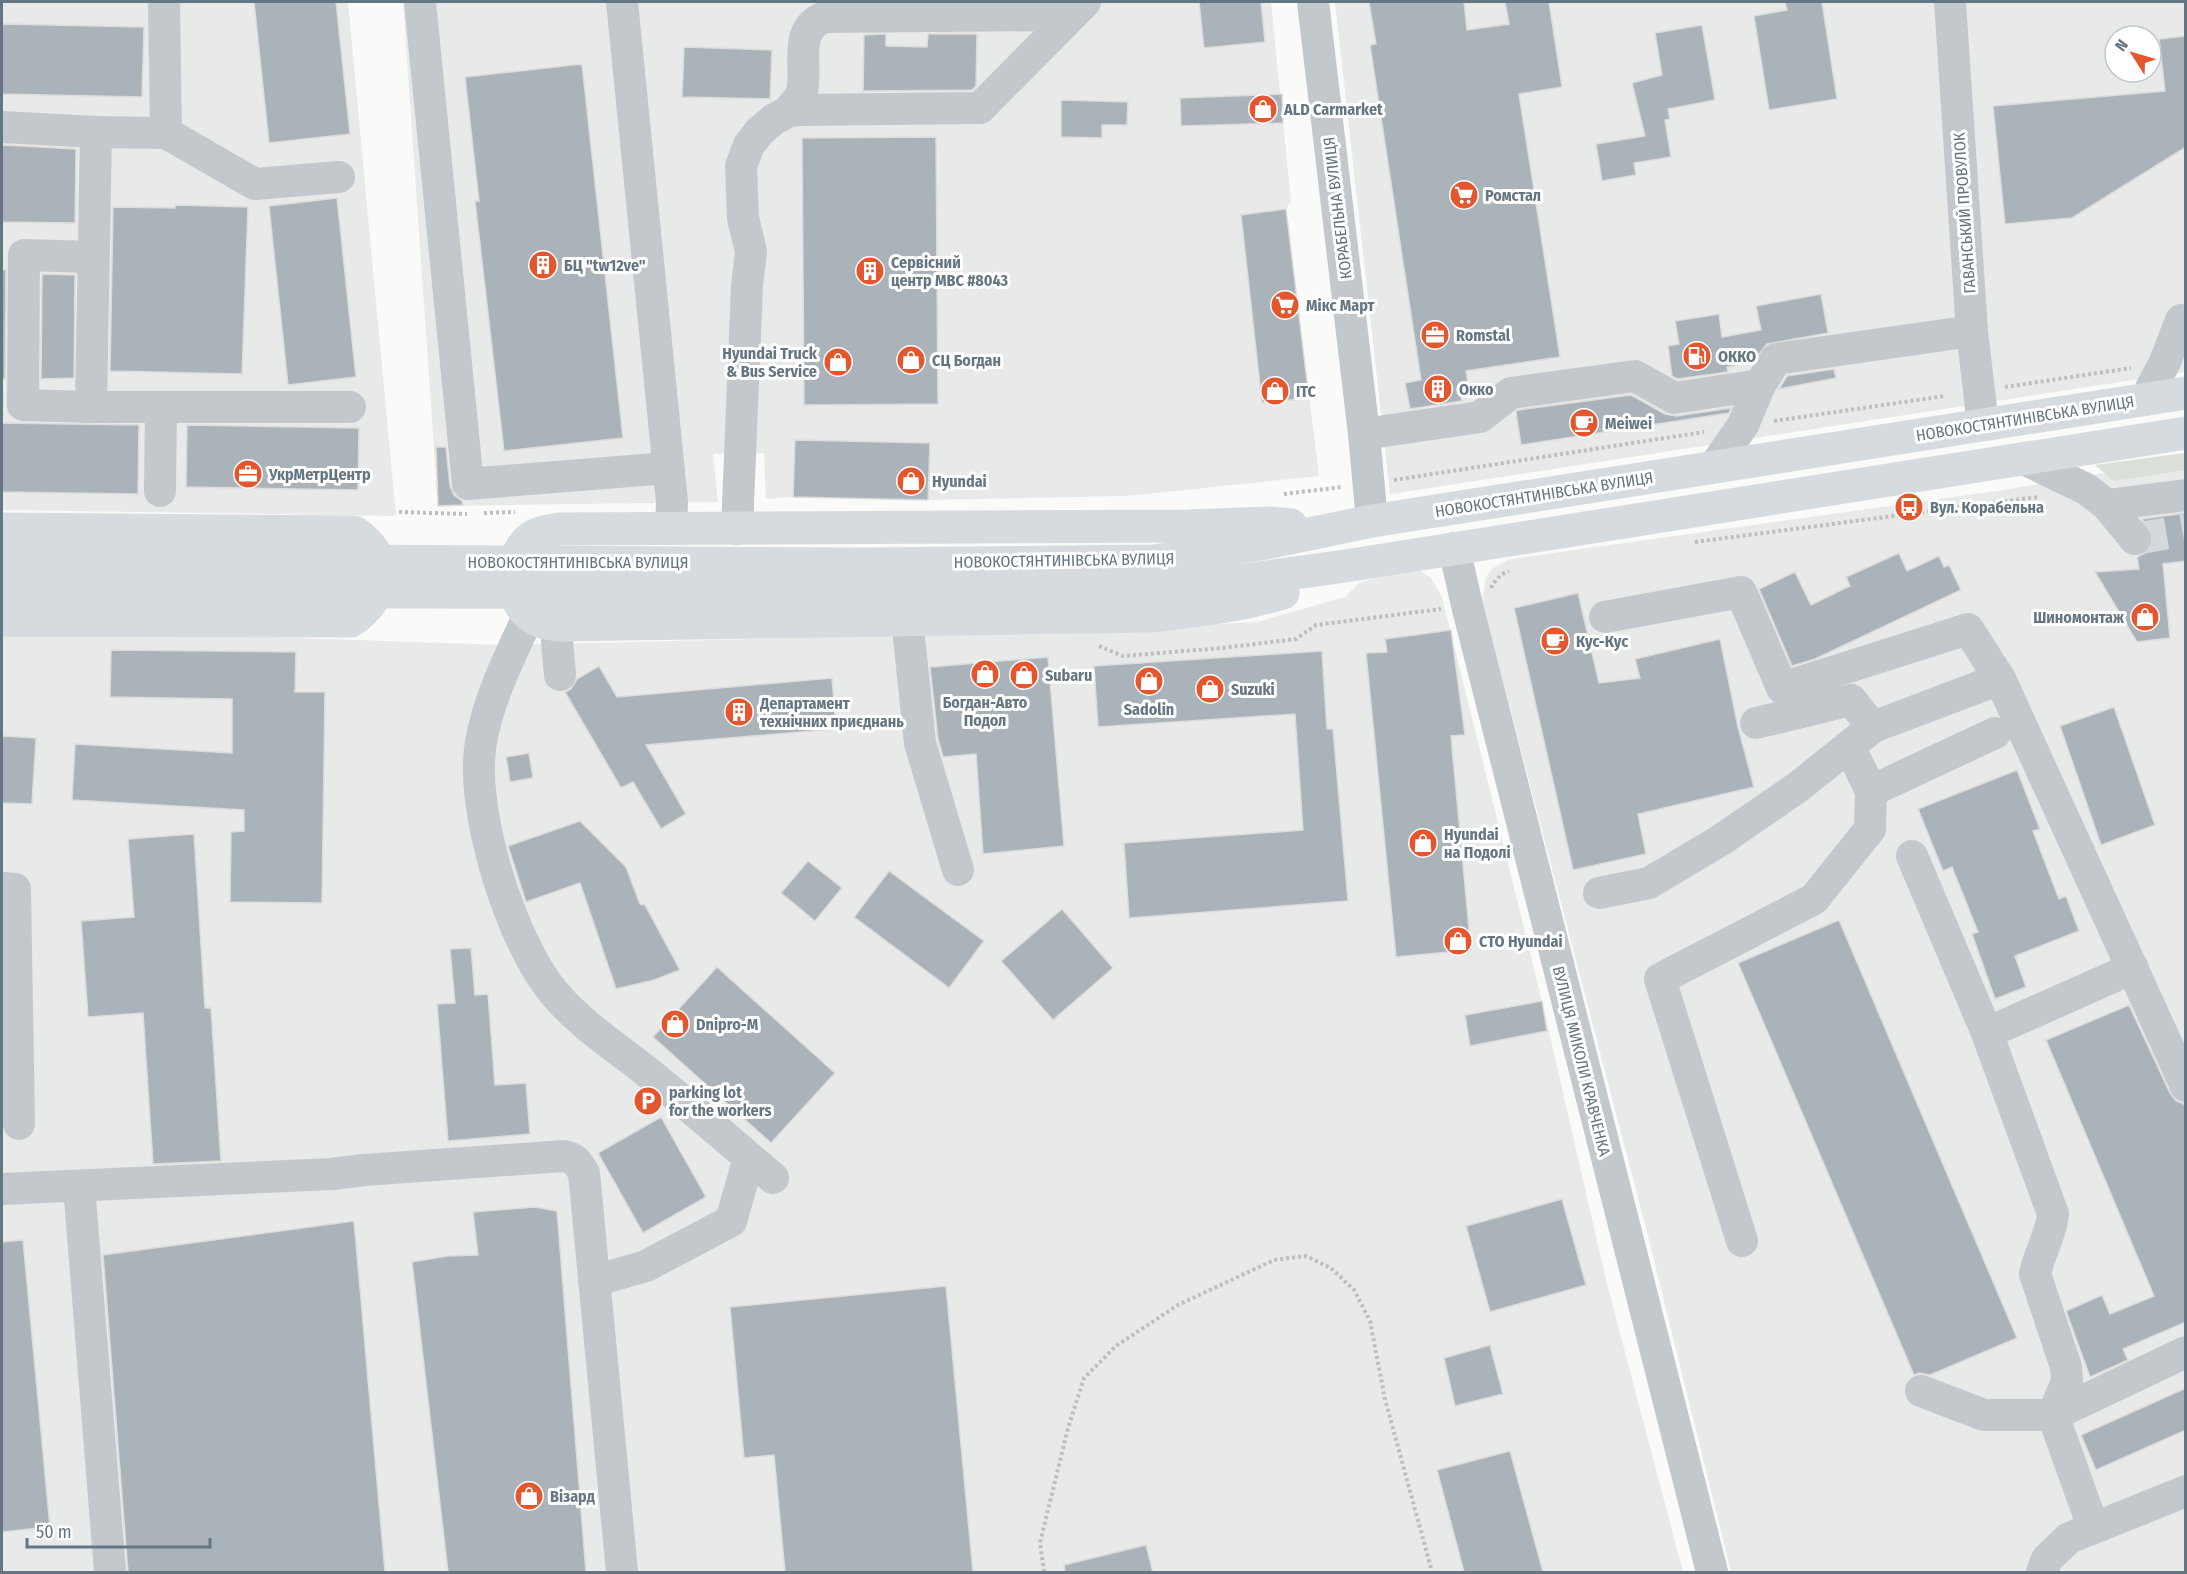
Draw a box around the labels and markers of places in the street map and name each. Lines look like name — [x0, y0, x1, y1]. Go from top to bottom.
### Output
shop icon: ALD Carmarket — [1247, 93, 1279, 125]
place label: ALD Carmarket — [1283, 100, 1383, 119]
supermarket icon: Ромстал — [1448, 179, 1480, 211]
place label: Ромстал — [1485, 186, 1541, 205]
building icon: БЦ "tw12ve" — [527, 249, 559, 281]
place label: Сервісний центр МВС #8043 — [891, 253, 1009, 290]
building icon: Сервісний центр МВС #8043 — [854, 255, 886, 287]
place label: БЦ "tw12ve" — [564, 256, 646, 275]
supermarket icon: Мікс Март — [1269, 289, 1301, 321]
place label: Мікс Март — [1306, 296, 1375, 315]
office icon: Romstal — [1419, 319, 1451, 351]
place label: Romstal — [1456, 326, 1511, 345]
fuel station icon: ОККО — [1681, 340, 1713, 372]
place label: Hyundai Truck & Bus Service — [722, 344, 818, 381]
shop icon: СЦ Богдан — [895, 344, 927, 376]
shop icon: Hyundai Truck & Bus Service — [822, 346, 854, 378]
place label: ОККО — [1718, 347, 1756, 366]
place label: СЦ Богдан — [932, 351, 1001, 370]
building icon: Окко — [1422, 373, 1454, 405]
shop icon: ITC — [1259, 375, 1291, 407]
place label: Окко — [1459, 380, 1494, 399]
place label: ITC — [1296, 382, 1317, 401]
cafe icon: Meiwei — [1568, 407, 1600, 439]
place label: Meiwei — [1605, 414, 1652, 433]
office icon: УкрМетрЦентр — [232, 458, 264, 490]
place label: УкрМетрЦентр — [268, 465, 371, 484]
shop icon: Hyundai — [895, 465, 927, 497]
place label: Hyundai — [932, 472, 987, 491]
bus stop icon: Вул. Корабельна — [1893, 491, 1925, 523]
place label: Вул. Корабельна — [1930, 498, 2044, 517]
shop icon: Шиномонтаж — [2129, 601, 2161, 633]
place label: Шиномонтаж — [2033, 608, 2124, 627]
cafe icon: Кус-Кус — [1539, 625, 1571, 657]
place label: Кус-Кус — [1576, 632, 1628, 651]
shop icon: Богдан-Авто Подол — [969, 658, 1001, 690]
shop icon: Subaru — [1008, 659, 1040, 691]
shop icon: Sadolin — [1133, 665, 1165, 697]
place label: Subaru — [1045, 666, 1092, 685]
shop icon: Suzuki — [1194, 673, 1226, 705]
place label: Suzuki — [1231, 680, 1275, 699]
place label: Богдан-Авто Подол — [943, 693, 1028, 730]
place label: Департамент технічних приєднань — [759, 694, 904, 731]
building icon: Департамент технічних приєднань — [723, 696, 755, 728]
place label: Sadolin — [1124, 700, 1174, 719]
place label: Hyundai на Подолі — [1444, 825, 1511, 862]
shop icon: Hyundai на Подолі — [1407, 827, 1439, 859]
shop icon: СТО Hyundai — [1442, 925, 1474, 957]
place label: СТО Hyundai — [1479, 932, 1563, 951]
shop icon: Dnipro-M — [659, 1008, 691, 1040]
place label: Dnipro-M — [696, 1015, 759, 1034]
place label: parking lot for the workers — [669, 1083, 771, 1120]
parking icon: parking lot for the workers — [632, 1085, 664, 1117]
shop icon: Візард — [513, 1480, 545, 1512]
place label: Візард — [550, 1487, 595, 1506]

